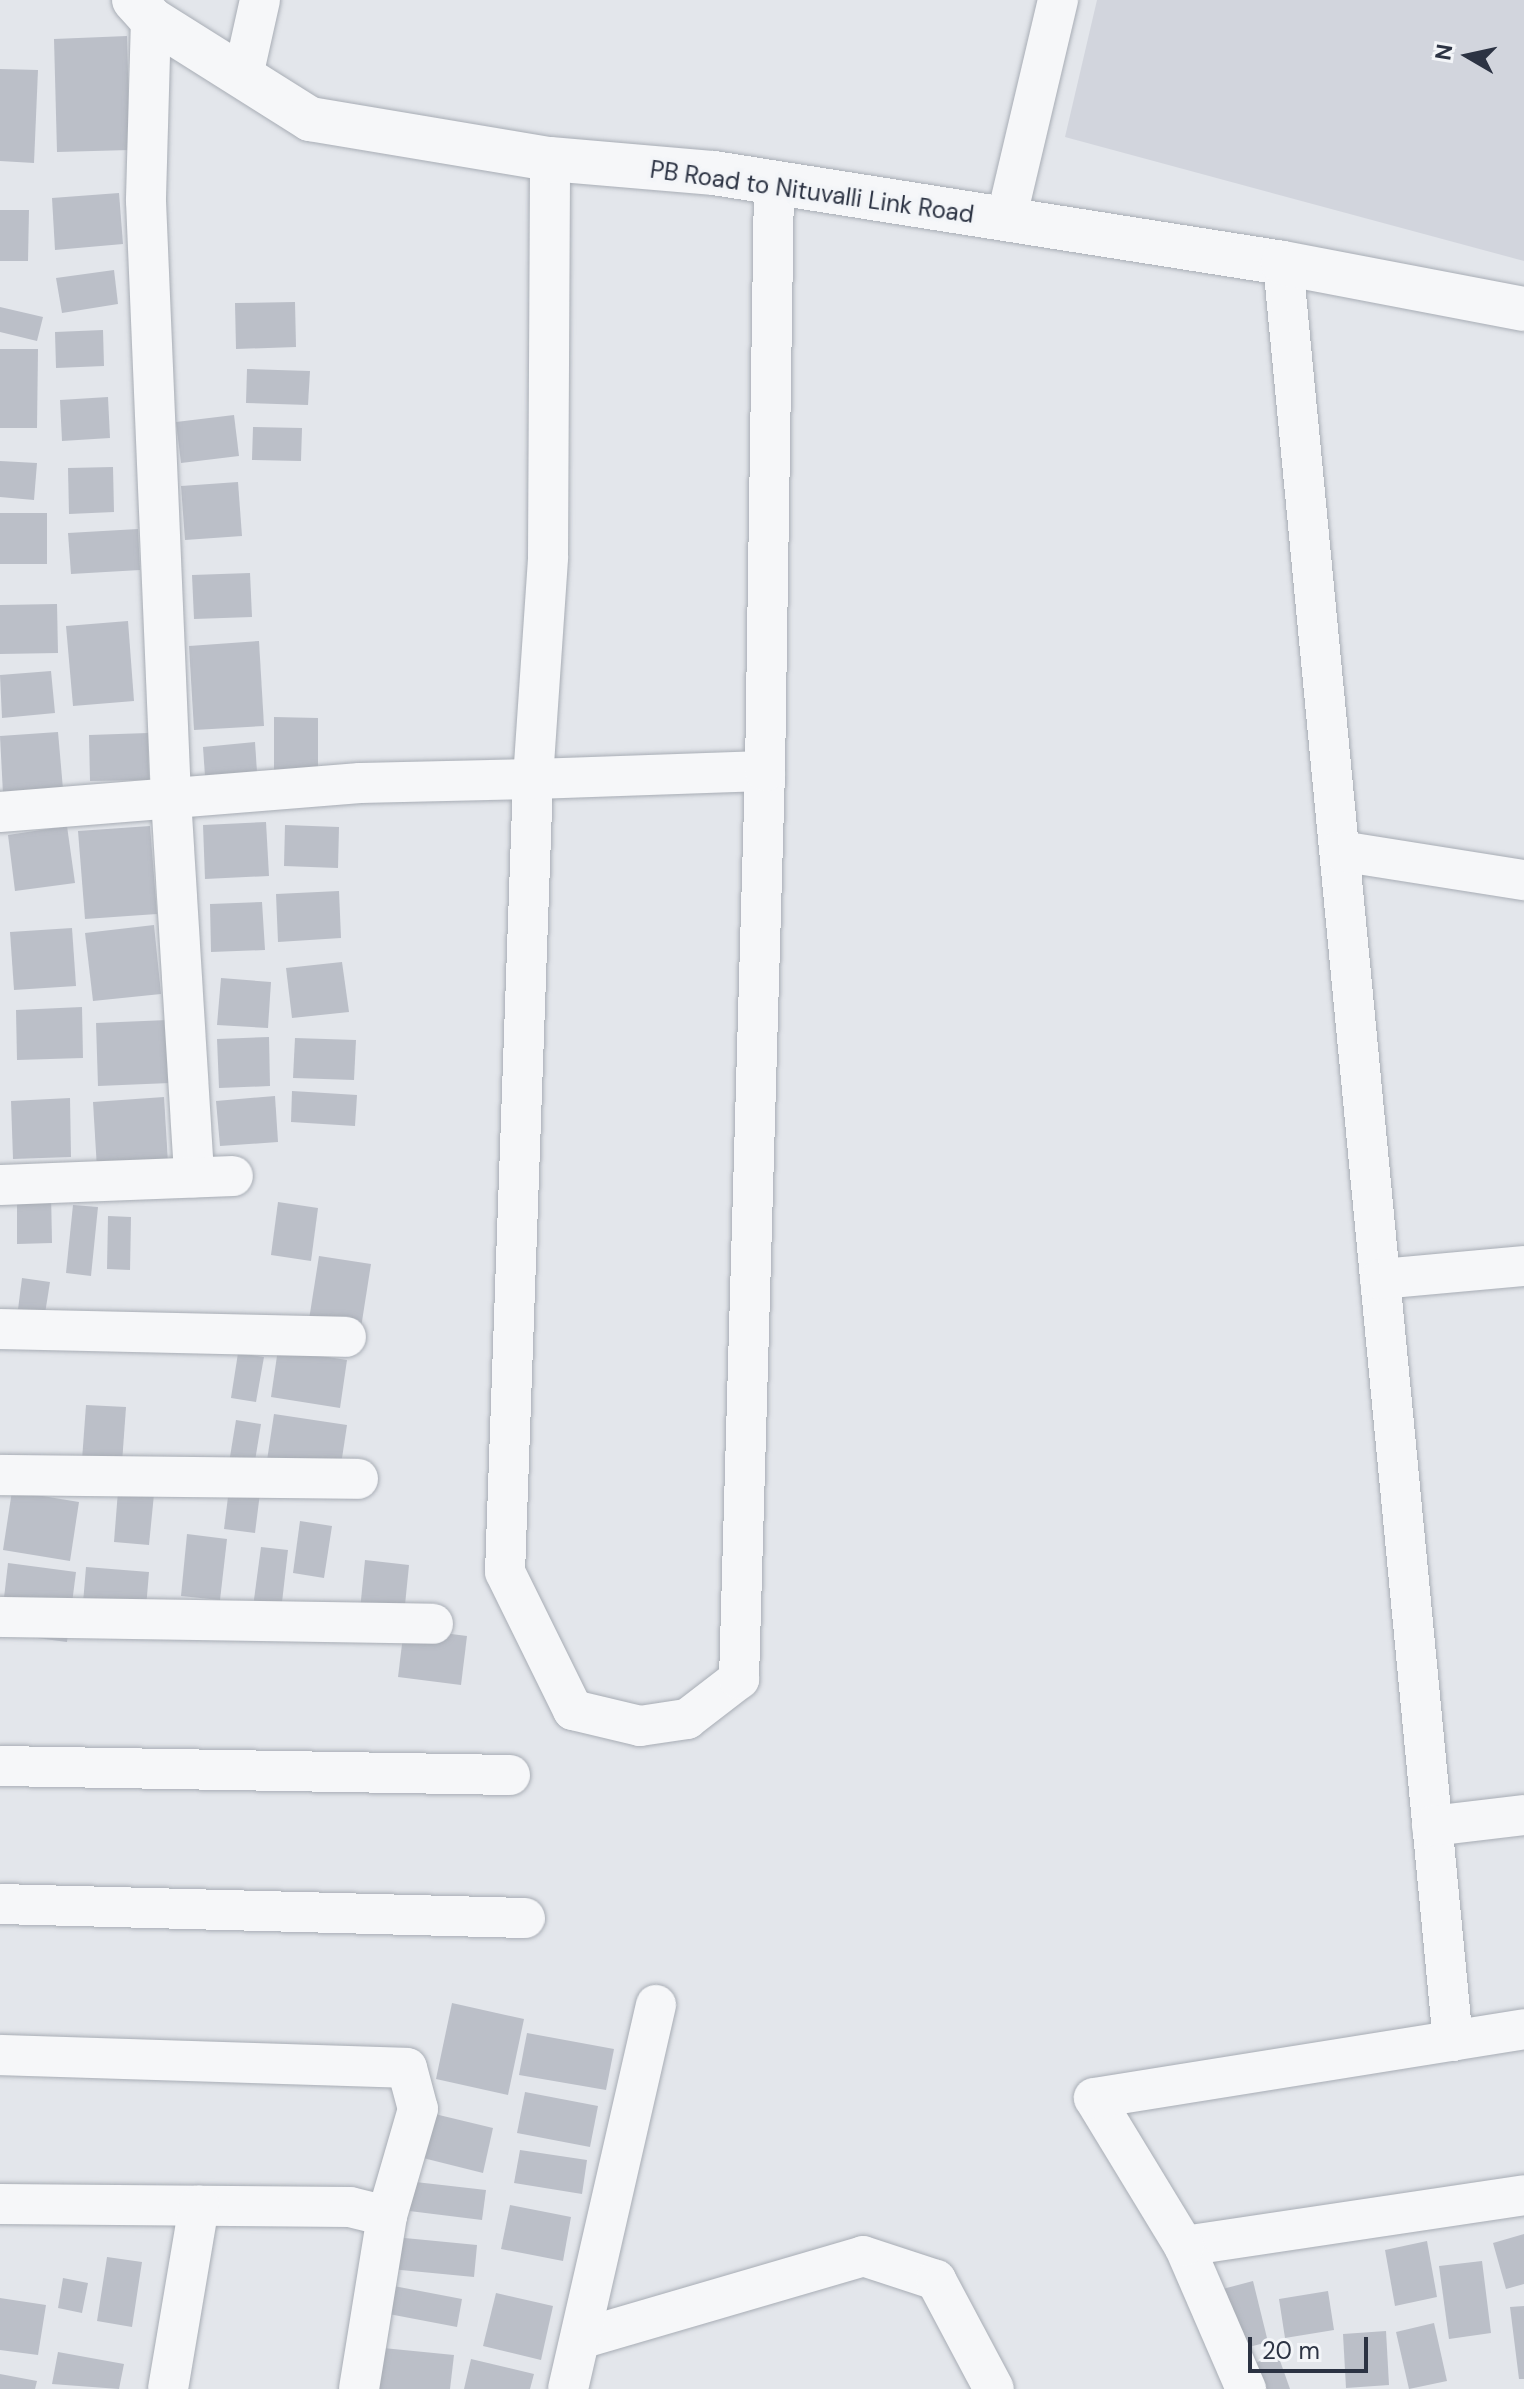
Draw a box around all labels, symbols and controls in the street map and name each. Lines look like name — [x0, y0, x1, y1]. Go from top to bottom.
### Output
north arrow — [1428, 16, 1508, 96]
text: N — [1428, 42, 1459, 62]
street label: PB Road to Nituvalli Link Road — [648, 155, 976, 229]
scale bar — [1252, 2321, 1372, 2371]
text: 20 m — [1262, 2335, 1320, 2366]

